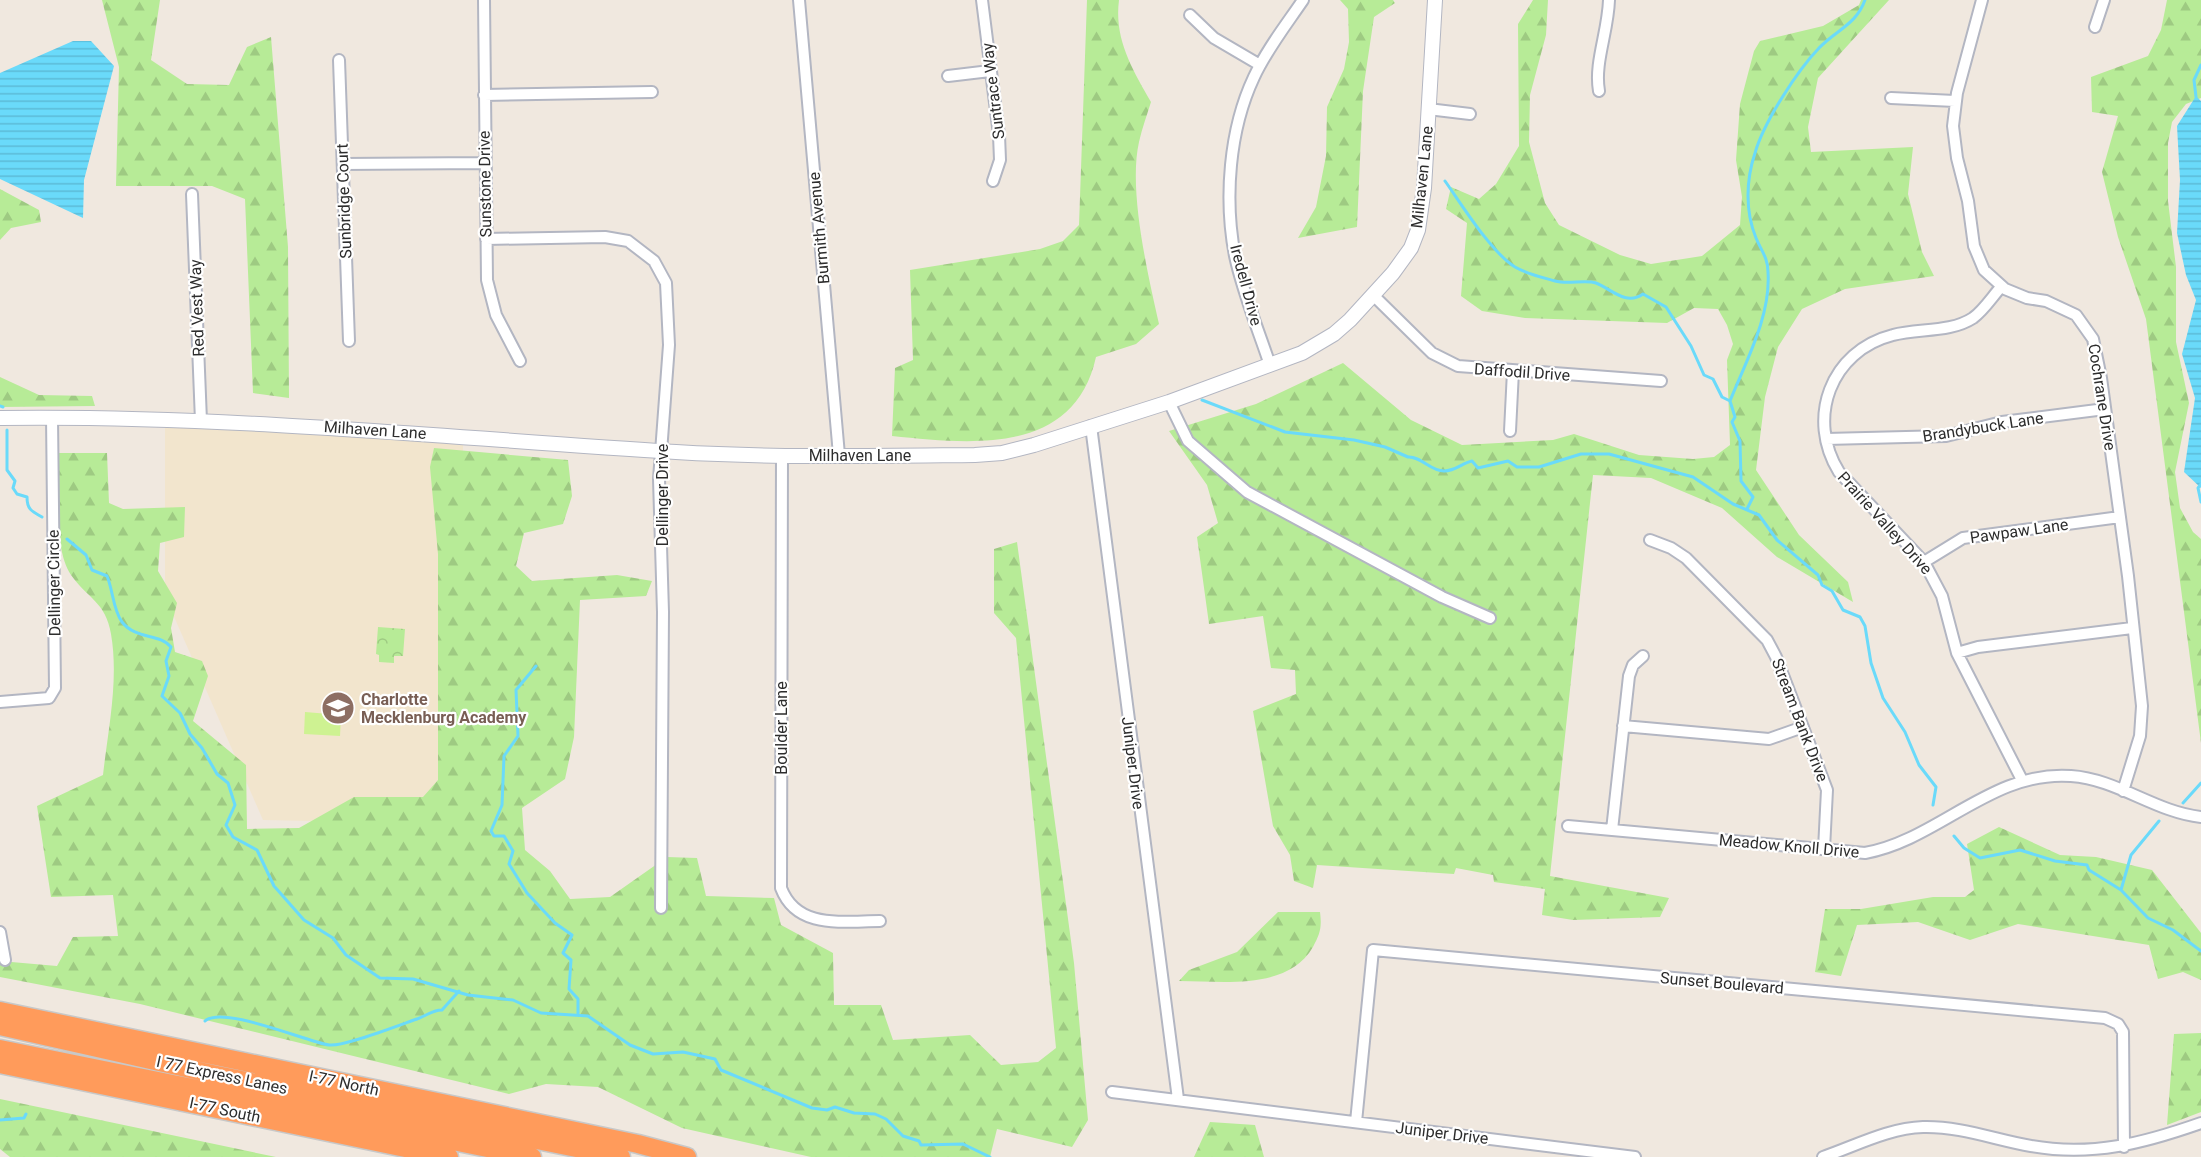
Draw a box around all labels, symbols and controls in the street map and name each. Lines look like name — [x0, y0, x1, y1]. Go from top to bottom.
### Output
street label: Suntrace Way — [978, 41, 1008, 140]
street label: Milhaven Lane — [1407, 125, 1437, 229]
street label: Sunstone Drive — [475, 130, 495, 238]
street label: Sunbridge Court — [332, 143, 356, 259]
street label: Burmith Avenue — [805, 171, 833, 285]
street label: Iredell Drive — [1226, 242, 1266, 328]
street label: Red Vest Way — [186, 259, 208, 357]
street label: Cochrane Drive — [2084, 342, 2120, 452]
street label: Daffodil Drive — [1473, 359, 1571, 385]
street label: Brandybuck Lane — [1921, 408, 2045, 446]
street label: Milhaven Lane — [323, 417, 427, 443]
street label: Dellinger Drive — [653, 444, 672, 546]
street label: Milhaven Lane — [809, 446, 911, 465]
street label: Prairie Valley Drive — [1834, 468, 1936, 578]
street label: Pawpaw Lane — [1969, 515, 2069, 547]
street label: Dellinger Circle — [44, 529, 64, 637]
street label: Stream Bank Drive — [1768, 656, 1832, 784]
street label: Boulder Lane — [772, 681, 791, 775]
school or university icon: Charlotte Mecklenburg Academy — [320, 690, 356, 726]
place label: Charlotte Mecklenburg Academy — [361, 690, 527, 727]
street label: Juniper Drive — [1118, 716, 1148, 810]
street label: Meadow Knoll Drive — [1718, 830, 1860, 862]
street label: Sunset Boulevard — [1659, 968, 1785, 998]
street label: I 77 Express Lanes — [155, 1052, 289, 1098]
street label: I-77 North — [307, 1066, 381, 1100]
street label: I-77 South — [188, 1093, 262, 1127]
street label: Juniper Drive — [1395, 1118, 1489, 1148]

